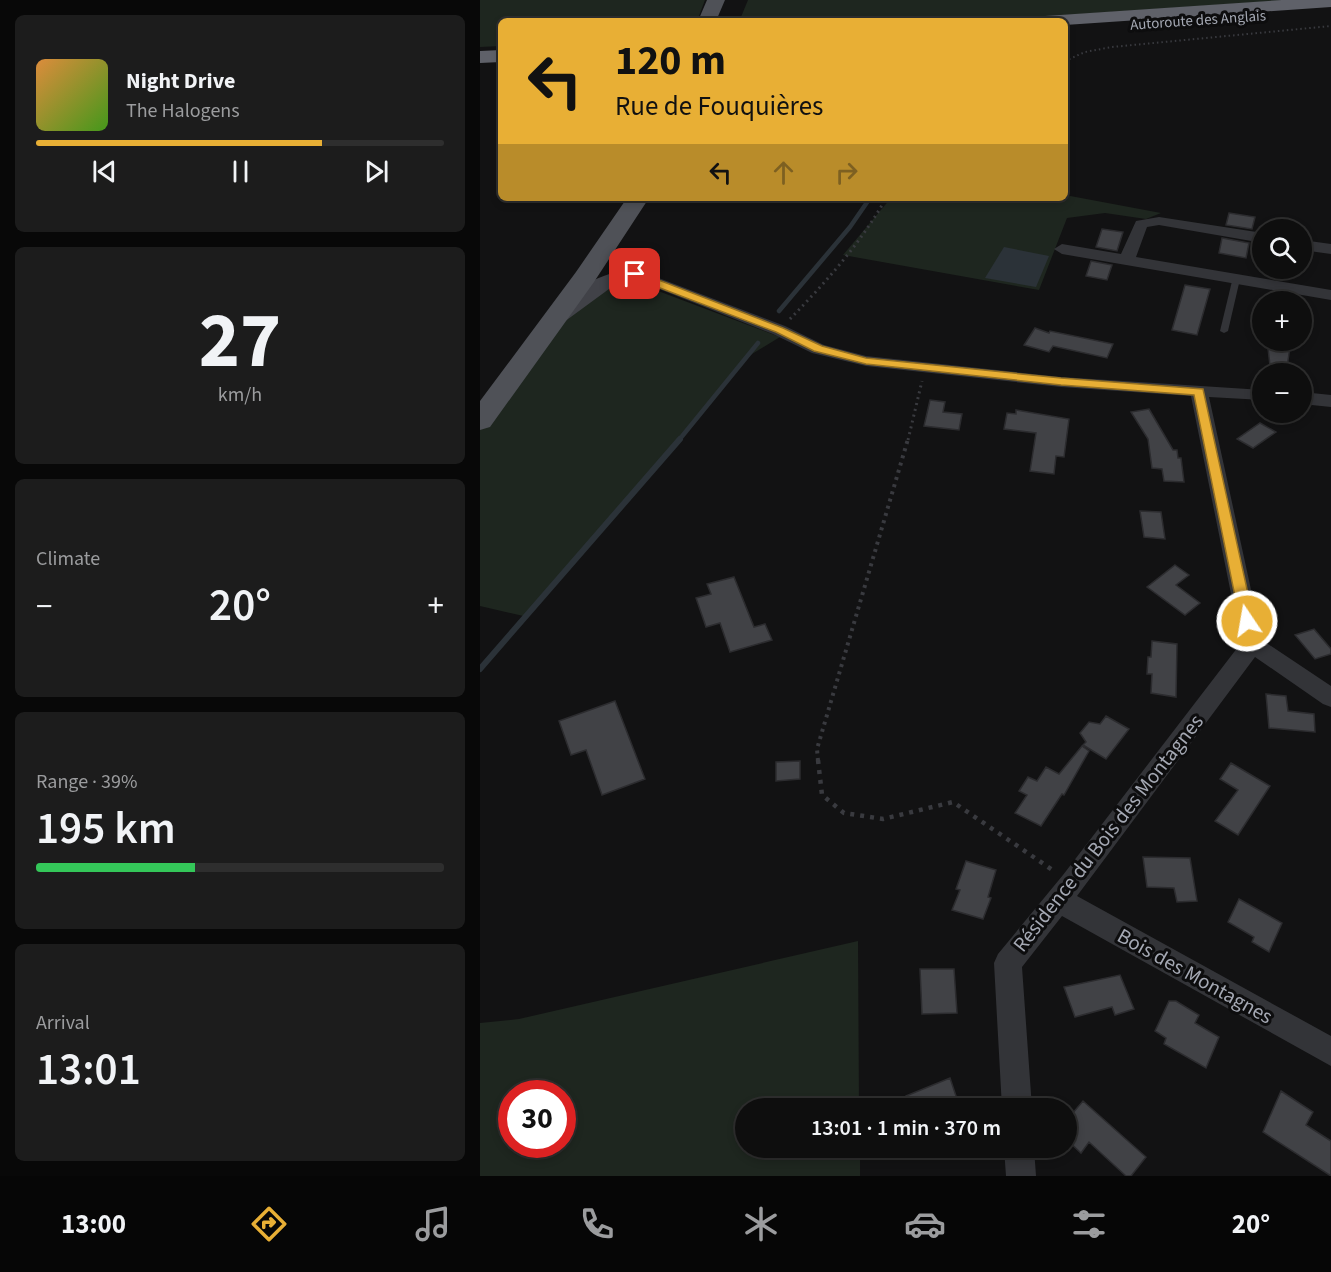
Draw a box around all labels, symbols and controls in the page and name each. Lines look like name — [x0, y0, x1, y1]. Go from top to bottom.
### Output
street label: Autoroute des Anglais — [1129, 5, 1267, 36]
text: 120 m — [615, 31, 726, 91]
icon: left — [516, 42, 594, 120]
text: Night Drive — [126, 65, 235, 97]
text: Rue de Fouquières — [615, 87, 823, 126]
text: The Halogens — [126, 97, 240, 125]
icon: previous — [88, 155, 121, 188]
icon: pause — [224, 155, 257, 188]
icon: next — [360, 155, 393, 188]
icon: left — [704, 156, 737, 189]
icon: ahead — [767, 156, 800, 189]
icon: right — [830, 156, 863, 189]
map controls — [1252, 219, 1312, 423]
button: search — [1252, 219, 1312, 279]
pin — [609, 248, 660, 299]
icon: arrive — [618, 257, 651, 290]
text: 27 — [199, 286, 281, 397]
button: + — [1252, 291, 1312, 351]
button: − — [1252, 363, 1312, 423]
text: km/h — [218, 381, 262, 409]
text: Climate — [36, 545, 100, 573]
text: 20° — [209, 574, 271, 638]
text: − — [36, 583, 52, 630]
text: + — [428, 583, 444, 630]
position arrow — [1215, 589, 1279, 653]
street label: Résidence du Bois des Montagnes — [1006, 708, 1211, 958]
text: Range · 39% — [36, 768, 137, 796]
text: 195 km — [36, 797, 176, 861]
street label: Bois des Montagnes — [1112, 921, 1278, 1031]
text: Arrival — [36, 1009, 90, 1037]
text: 13:01 — [36, 1038, 141, 1102]
speed limit sign: 30 — [498, 1080, 576, 1158]
text: 13:01 · 1 min · 370 m — [811, 1112, 1001, 1144]
icon: directions — [248, 1203, 290, 1245]
icon: music — [412, 1203, 454, 1245]
icon: phone — [576, 1203, 618, 1245]
icon: climate — [740, 1203, 782, 1245]
icon: car — [904, 1203, 946, 1245]
icon: filters — [1068, 1203, 1110, 1245]
text: 13:00 — [61, 1205, 126, 1244]
text: 20° — [1232, 1205, 1270, 1244]

